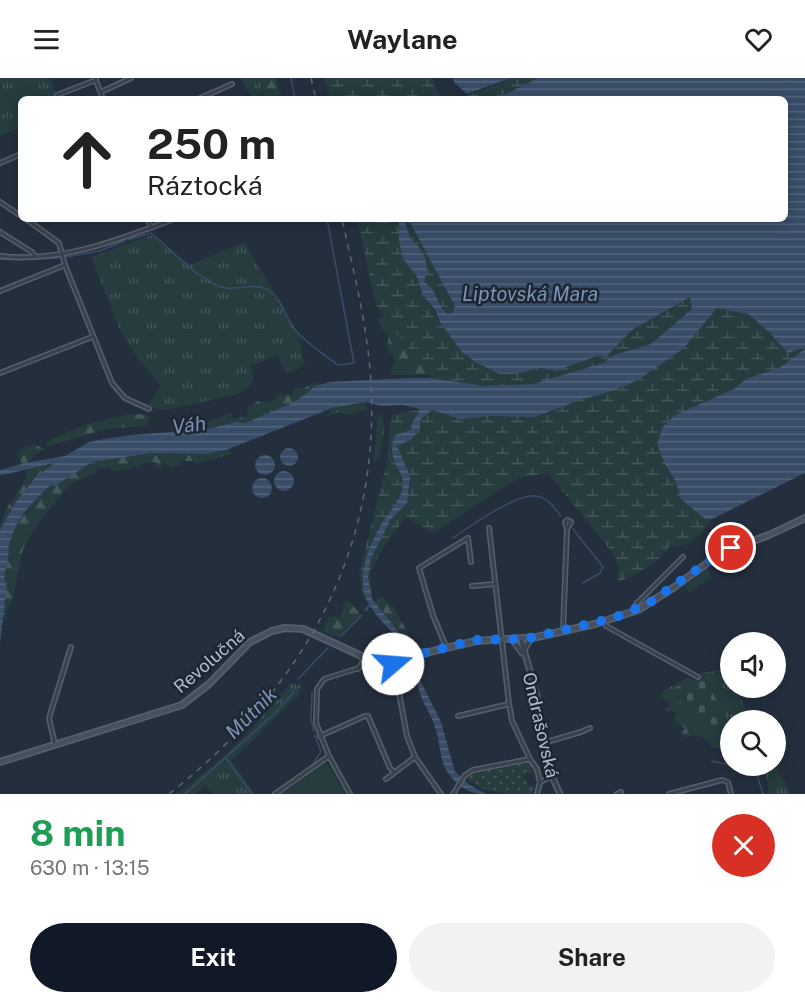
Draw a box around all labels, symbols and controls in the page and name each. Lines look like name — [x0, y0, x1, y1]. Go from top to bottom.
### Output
icon: menu — [30, 23, 63, 56]
text: Waylane — [347, 23, 458, 55]
icon: heart — [742, 23, 775, 56]
text: 250 m — [147, 119, 276, 168]
icon: ahead — [48, 120, 126, 198]
text: Ráztocká — [147, 169, 263, 201]
water label: Liptovská Mara — [462, 282, 598, 306]
water label: Váh — [171, 411, 207, 439]
pin — [705, 522, 756, 573]
icon: arrive — [714, 531, 747, 564]
street label: Revolučná — [169, 625, 249, 697]
position arrow — [361, 632, 425, 696]
map controls — [720, 632, 786, 776]
button: sound — [720, 632, 786, 698]
street label: Ondrašovská — [519, 670, 563, 780]
water label: Mútnik — [220, 682, 282, 744]
button: search — [720, 710, 786, 776]
text: 8 min — [30, 812, 126, 854]
button: close — [712, 814, 775, 877]
text: 630 m · 13:15 — [30, 856, 150, 880]
button: Exit — [30, 923, 397, 992]
button: Share — [409, 923, 775, 992]

